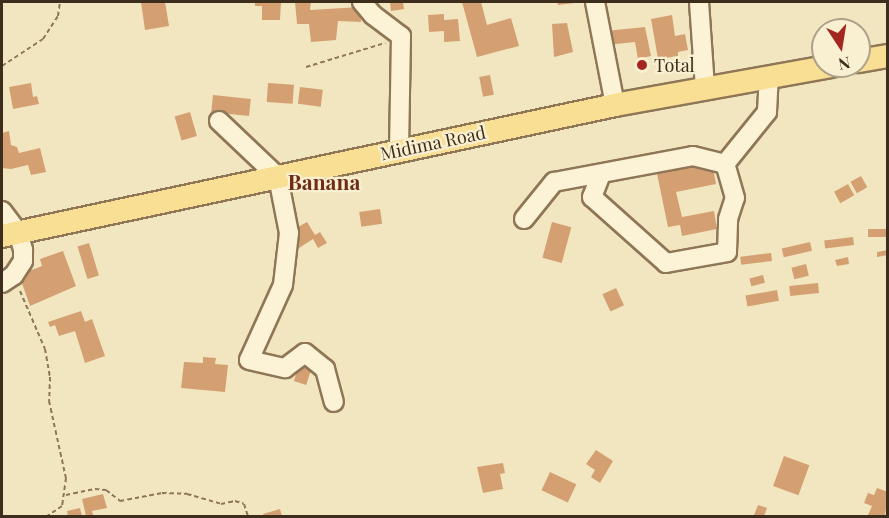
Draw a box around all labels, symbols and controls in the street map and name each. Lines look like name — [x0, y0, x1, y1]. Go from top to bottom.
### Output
north arrow — [811, 18, 871, 78]
text: N — [837, 53, 852, 76]
place label: Total — [654, 54, 695, 76]
marker: Total — [635, 58, 649, 72]
street label: Midima Road — [378, 121, 488, 165]
district label: Banana — [288, 168, 360, 194]

